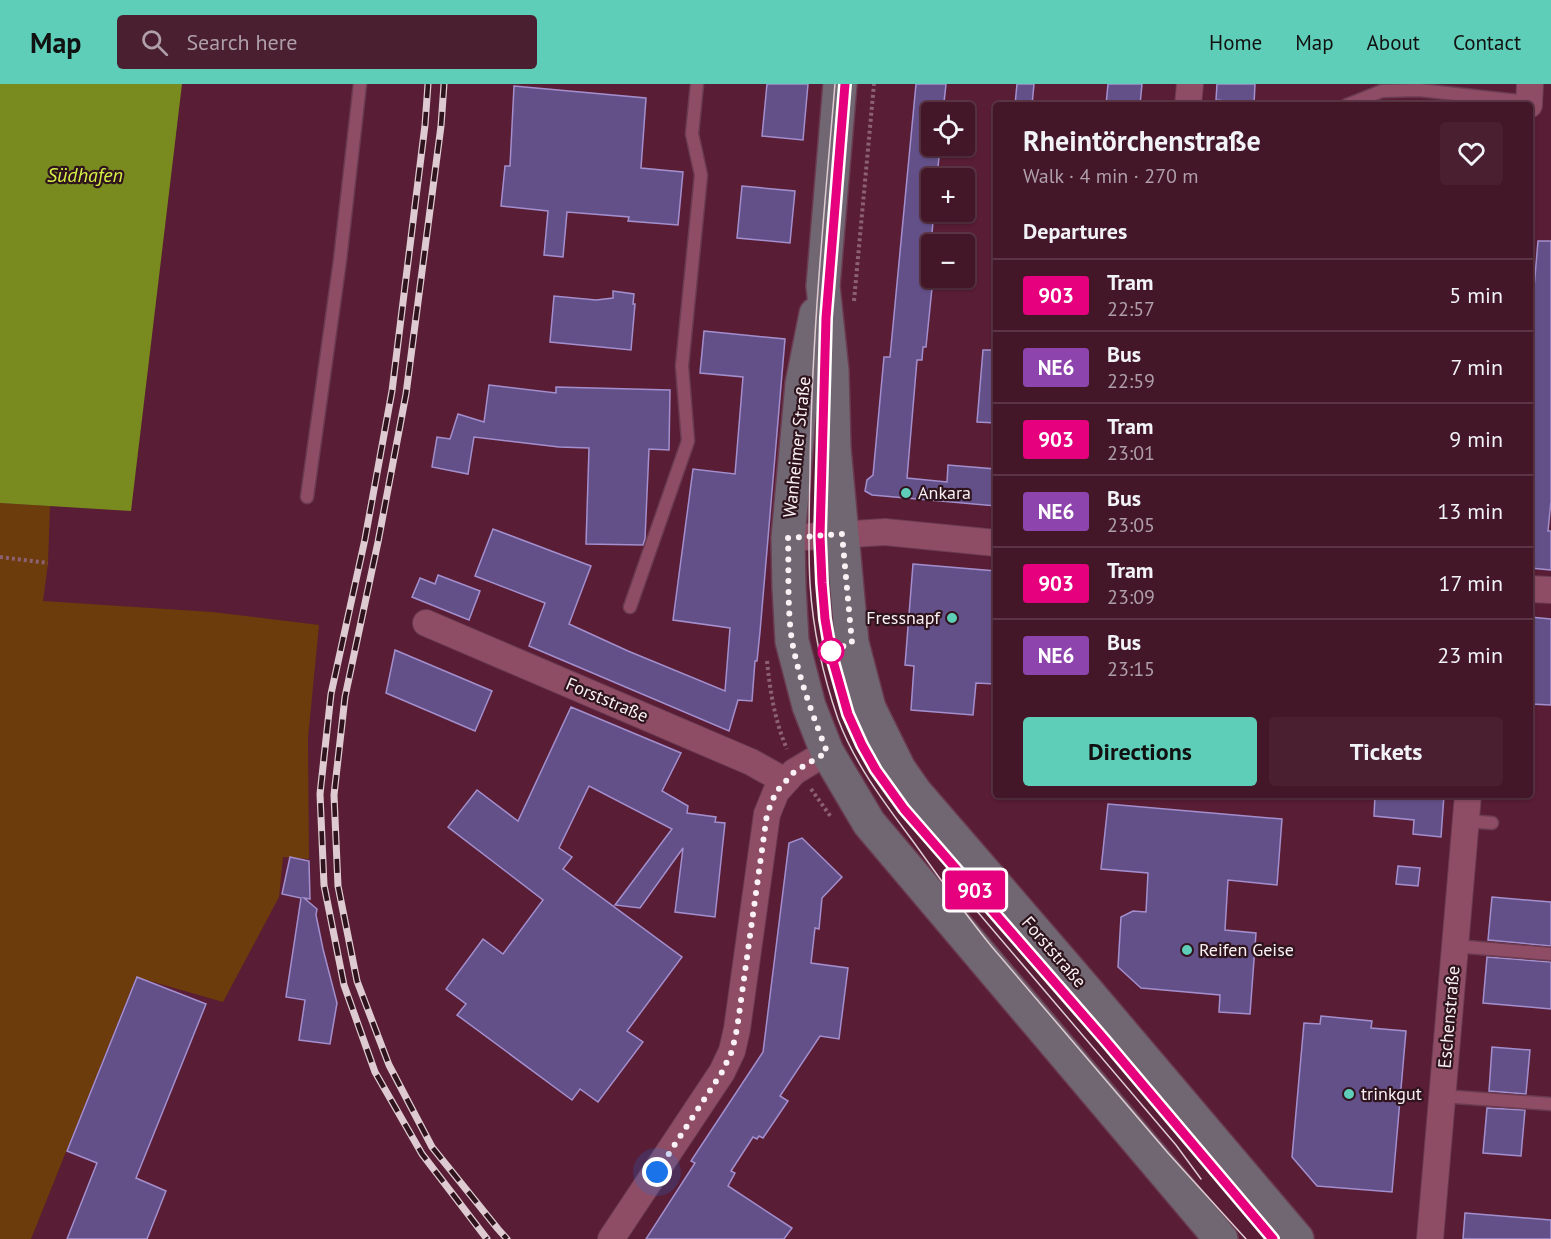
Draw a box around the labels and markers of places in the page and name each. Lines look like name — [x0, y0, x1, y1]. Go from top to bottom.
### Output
place label: Ankara — [918, 481, 971, 504]
marker: Ankara — [899, 486, 913, 500]
place label: Fressnapf — [866, 606, 941, 629]
marker: Fressnapf — [945, 611, 959, 625]
unlabelled marker — [818, 638, 844, 664]
place label: Reifen Geise — [1199, 938, 1294, 961]
marker: Reifen Geise — [1180, 943, 1194, 957]
place label: trinkgut — [1361, 1082, 1422, 1105]
marker: trinkgut — [1342, 1087, 1356, 1101]

